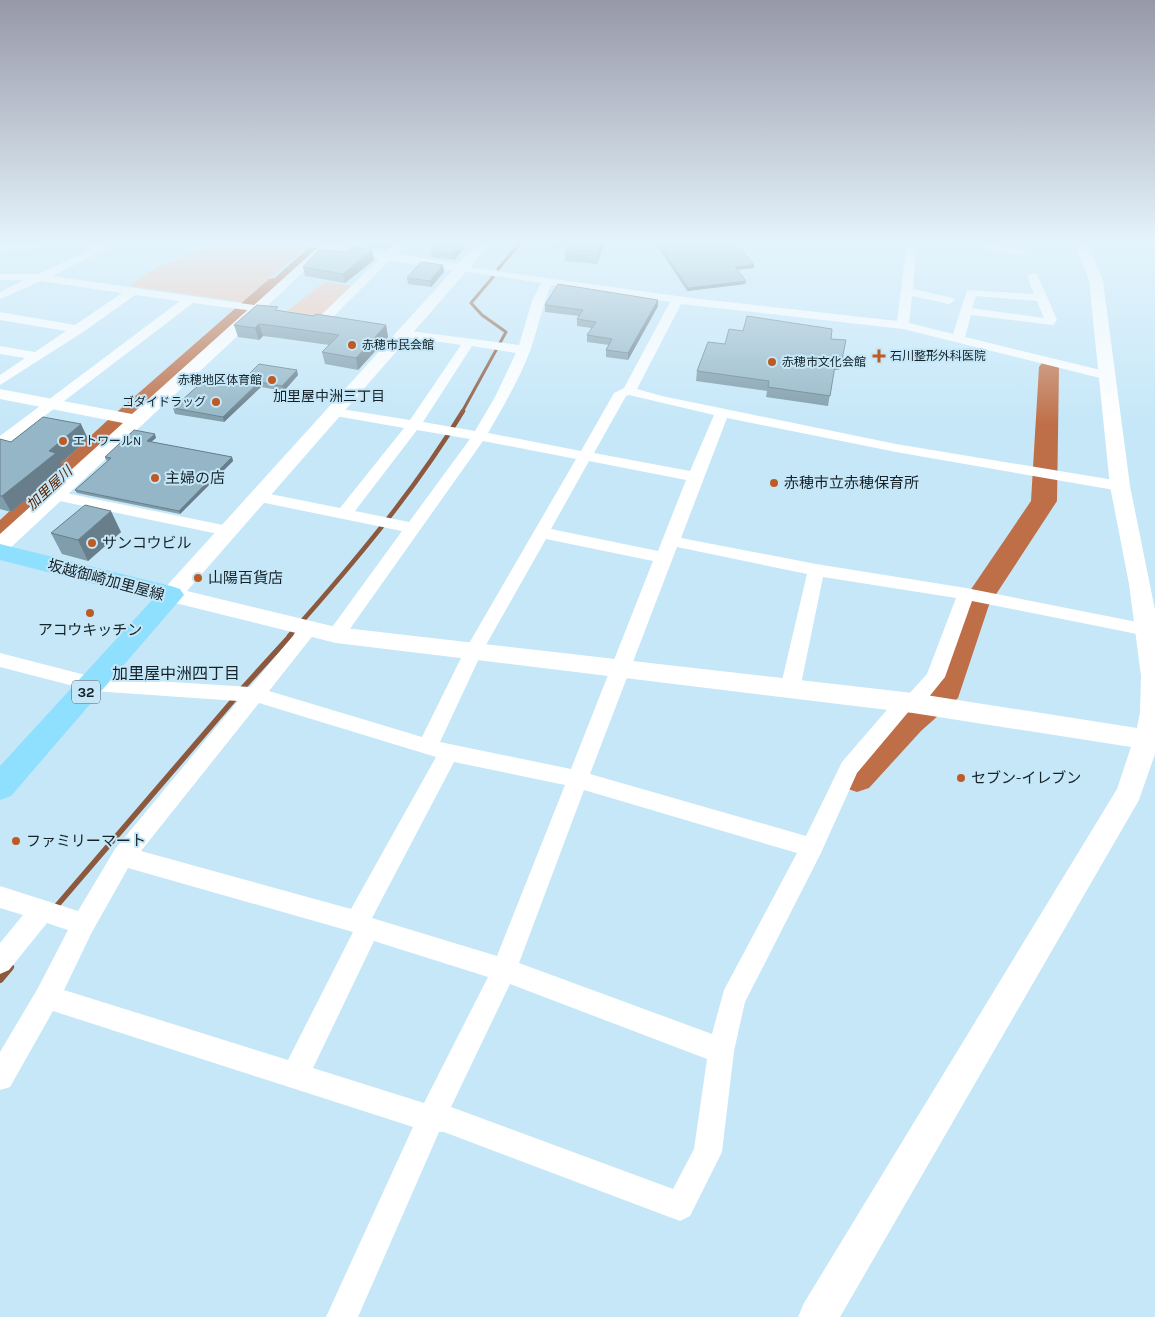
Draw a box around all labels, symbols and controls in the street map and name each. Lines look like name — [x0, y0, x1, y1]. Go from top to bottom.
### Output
place label: 赤穂市民会館 — [362, 338, 434, 352]
marker: 赤穂市民会館 — [346, 339, 358, 351]
marker: 石川整形外科医院 — [872, 349, 886, 363]
place label: 石川整形外科医院 — [890, 349, 986, 363]
place label: 赤穂市文化会館 — [782, 355, 866, 369]
marker: 赤穂市文化会館 — [766, 356, 778, 368]
place label: 赤穂地区体育館 — [178, 373, 262, 387]
marker: 赤穂地区体育館 — [266, 374, 278, 386]
district label: 加里屋中洲三丁目 — [273, 388, 385, 405]
place label: ゴダイドラッグ — [122, 395, 206, 409]
marker: ゴダイドラッグ — [210, 396, 222, 408]
place label: エトワールN — [73, 434, 141, 448]
marker: エトワールN — [57, 435, 69, 447]
water label: 加里屋川 — [23, 462, 77, 514]
place label: 主婦の店 — [165, 469, 225, 487]
marker: 主婦の店 — [149, 472, 161, 484]
place label: 赤穂市立赤穂保育所 — [784, 474, 919, 492]
marker: 赤穂市立赤穂保育所 — [768, 477, 780, 489]
place label: サンコウビル — [102, 534, 191, 552]
marker: サンコウビル — [86, 537, 98, 549]
street label: 坂越御崎加里屋線 — [46, 556, 166, 604]
place label: 山陽百貨店 — [208, 569, 283, 587]
marker: 山陽百貨店 — [192, 572, 204, 584]
marker: アコウキッチン — [84, 607, 96, 619]
place label: アコウキッチン — [38, 621, 142, 639]
district label: 加里屋中洲四丁目 — [112, 664, 240, 683]
road number: 32 — [72, 680, 100, 704]
place label: セブン-イレブン — [971, 769, 1081, 787]
marker: セブン-イレブン — [955, 772, 967, 784]
place label: ファミリーマート — [26, 832, 146, 850]
marker: ファミリーマート — [10, 835, 22, 847]

